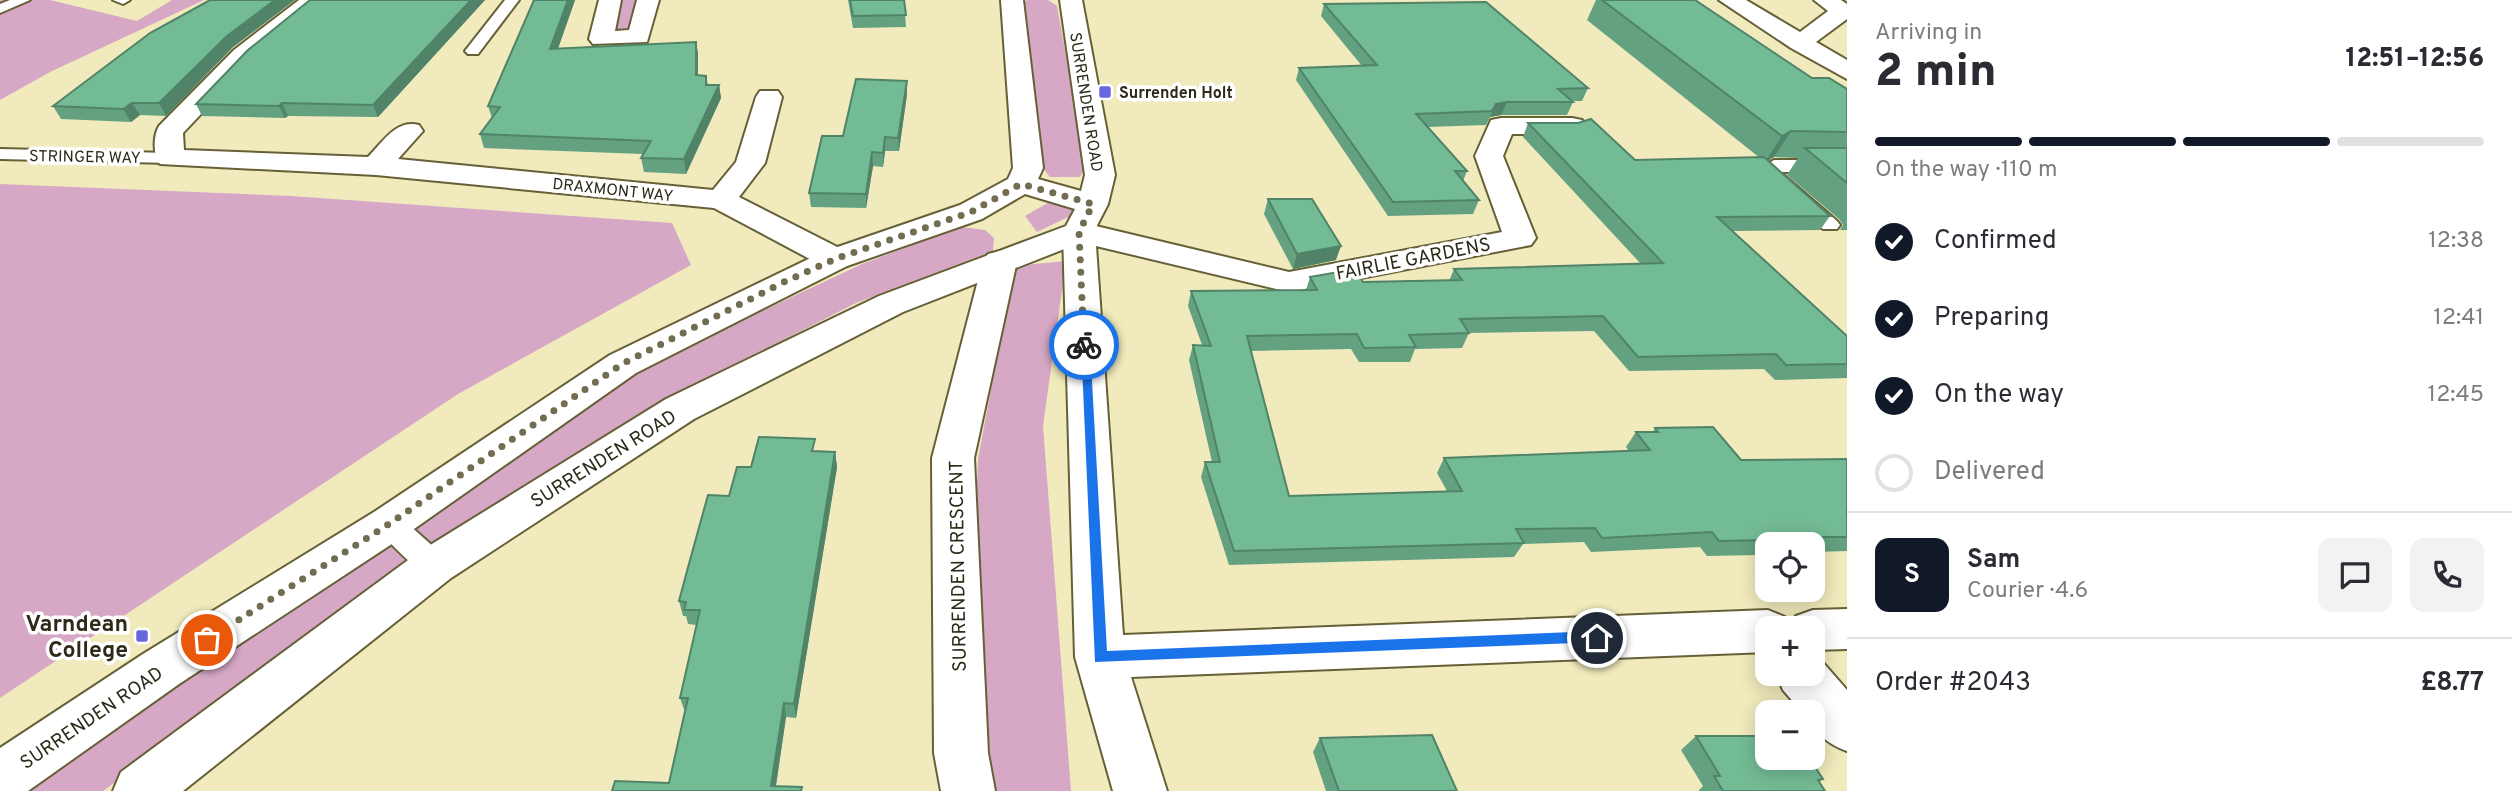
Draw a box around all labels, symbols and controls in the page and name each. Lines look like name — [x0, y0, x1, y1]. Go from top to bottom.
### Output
text: Arriving in — [1875, 19, 1982, 48]
street label: SURRENDEN ROAD — [1064, 31, 1106, 174]
text: 12:51–12:56 — [2346, 43, 2484, 76]
text: 2 min — [1875, 44, 1997, 103]
marker: Surrenden Holt — [1097, 84, 1113, 100]
place label: Surrenden Holt — [1119, 84, 1233, 104]
street label: STRINGER WAY — [29, 147, 141, 169]
text: On the way · 110 m — [1875, 156, 2058, 185]
street label: DRAXMONT WAY — [551, 175, 674, 207]
icon: check — [1875, 223, 1913, 261]
text: Confirmed — [1934, 225, 2057, 258]
text: 12:38 — [2428, 227, 2484, 256]
street label: FAIRLIE GARDENS — [1334, 233, 1493, 287]
icon: check — [1875, 300, 1913, 338]
text: Preparing — [1934, 302, 2049, 335]
text: 12:41 — [2433, 304, 2484, 333]
courier — [1049, 310, 1119, 380]
icon: bike — [1065, 326, 1103, 364]
icon: check — [1875, 377, 1913, 415]
text: On the way — [1934, 379, 2064, 412]
text: 12:45 — [2428, 381, 2484, 410]
street label: SURRENDEN ROAD — [527, 405, 681, 514]
text: Delivered — [1934, 456, 2045, 489]
street label: SURRENDEN CRESCENT — [945, 460, 973, 672]
map controls — [1755, 532, 1825, 770]
button: locate — [1755, 532, 1825, 602]
button: chat — [2318, 538, 2392, 612]
button: phone — [2410, 538, 2484, 612]
text: Sam — [1967, 544, 2020, 577]
text: S — [1904, 559, 1920, 592]
text: Courier · 4.6 — [1967, 577, 2088, 606]
pin — [1567, 608, 1627, 668]
pin — [177, 610, 237, 670]
place label: Varndean College — [26, 611, 128, 666]
button: + — [1755, 616, 1825, 686]
icon: home — [1578, 619, 1616, 657]
icon: bag — [188, 621, 226, 659]
marker: Varndean College — [134, 628, 150, 644]
street label: SURRENDEN ROAD — [16, 662, 168, 775]
text: Order #2043 — [1875, 667, 2031, 700]
text: £8.77 — [2421, 667, 2484, 700]
button: − — [1755, 700, 1825, 770]

